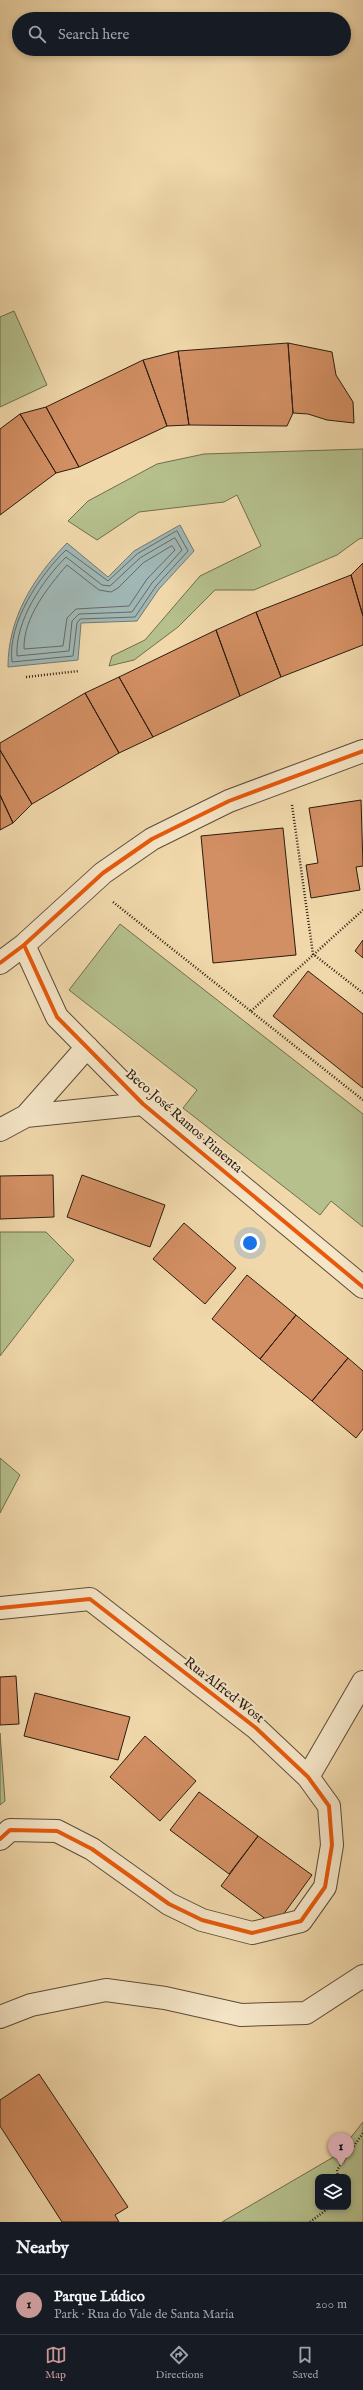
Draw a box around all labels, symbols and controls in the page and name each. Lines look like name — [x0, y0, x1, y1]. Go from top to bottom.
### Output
search box — [12, 12, 351, 56]
icon: search — [26, 23, 48, 45]
text: Search here — [58, 25, 129, 44]
street label: Beco José Ramos Pimenta — [122, 1065, 247, 1178]
your location — [240, 1233, 260, 1253]
street label: Rua Alfred Wost — [180, 1653, 268, 1727]
pin: 1 — [328, 2133, 354, 2166]
map controls — [315, 2174, 351, 2210]
button: layers — [315, 2174, 351, 2210]
text: Nearby — [16, 2238, 69, 2259]
text: Parque Lúdico — [54, 2287, 145, 2306]
text: 1 — [27, 2296, 31, 2313]
text: 200 m — [315, 2296, 347, 2313]
text: Park · Rua do Vale de Santa Maria — [54, 2306, 234, 2323]
tab: Map — [45, 2344, 67, 2382]
tab: Directions — [156, 2344, 203, 2382]
tab: Saved — [292, 2344, 318, 2382]

